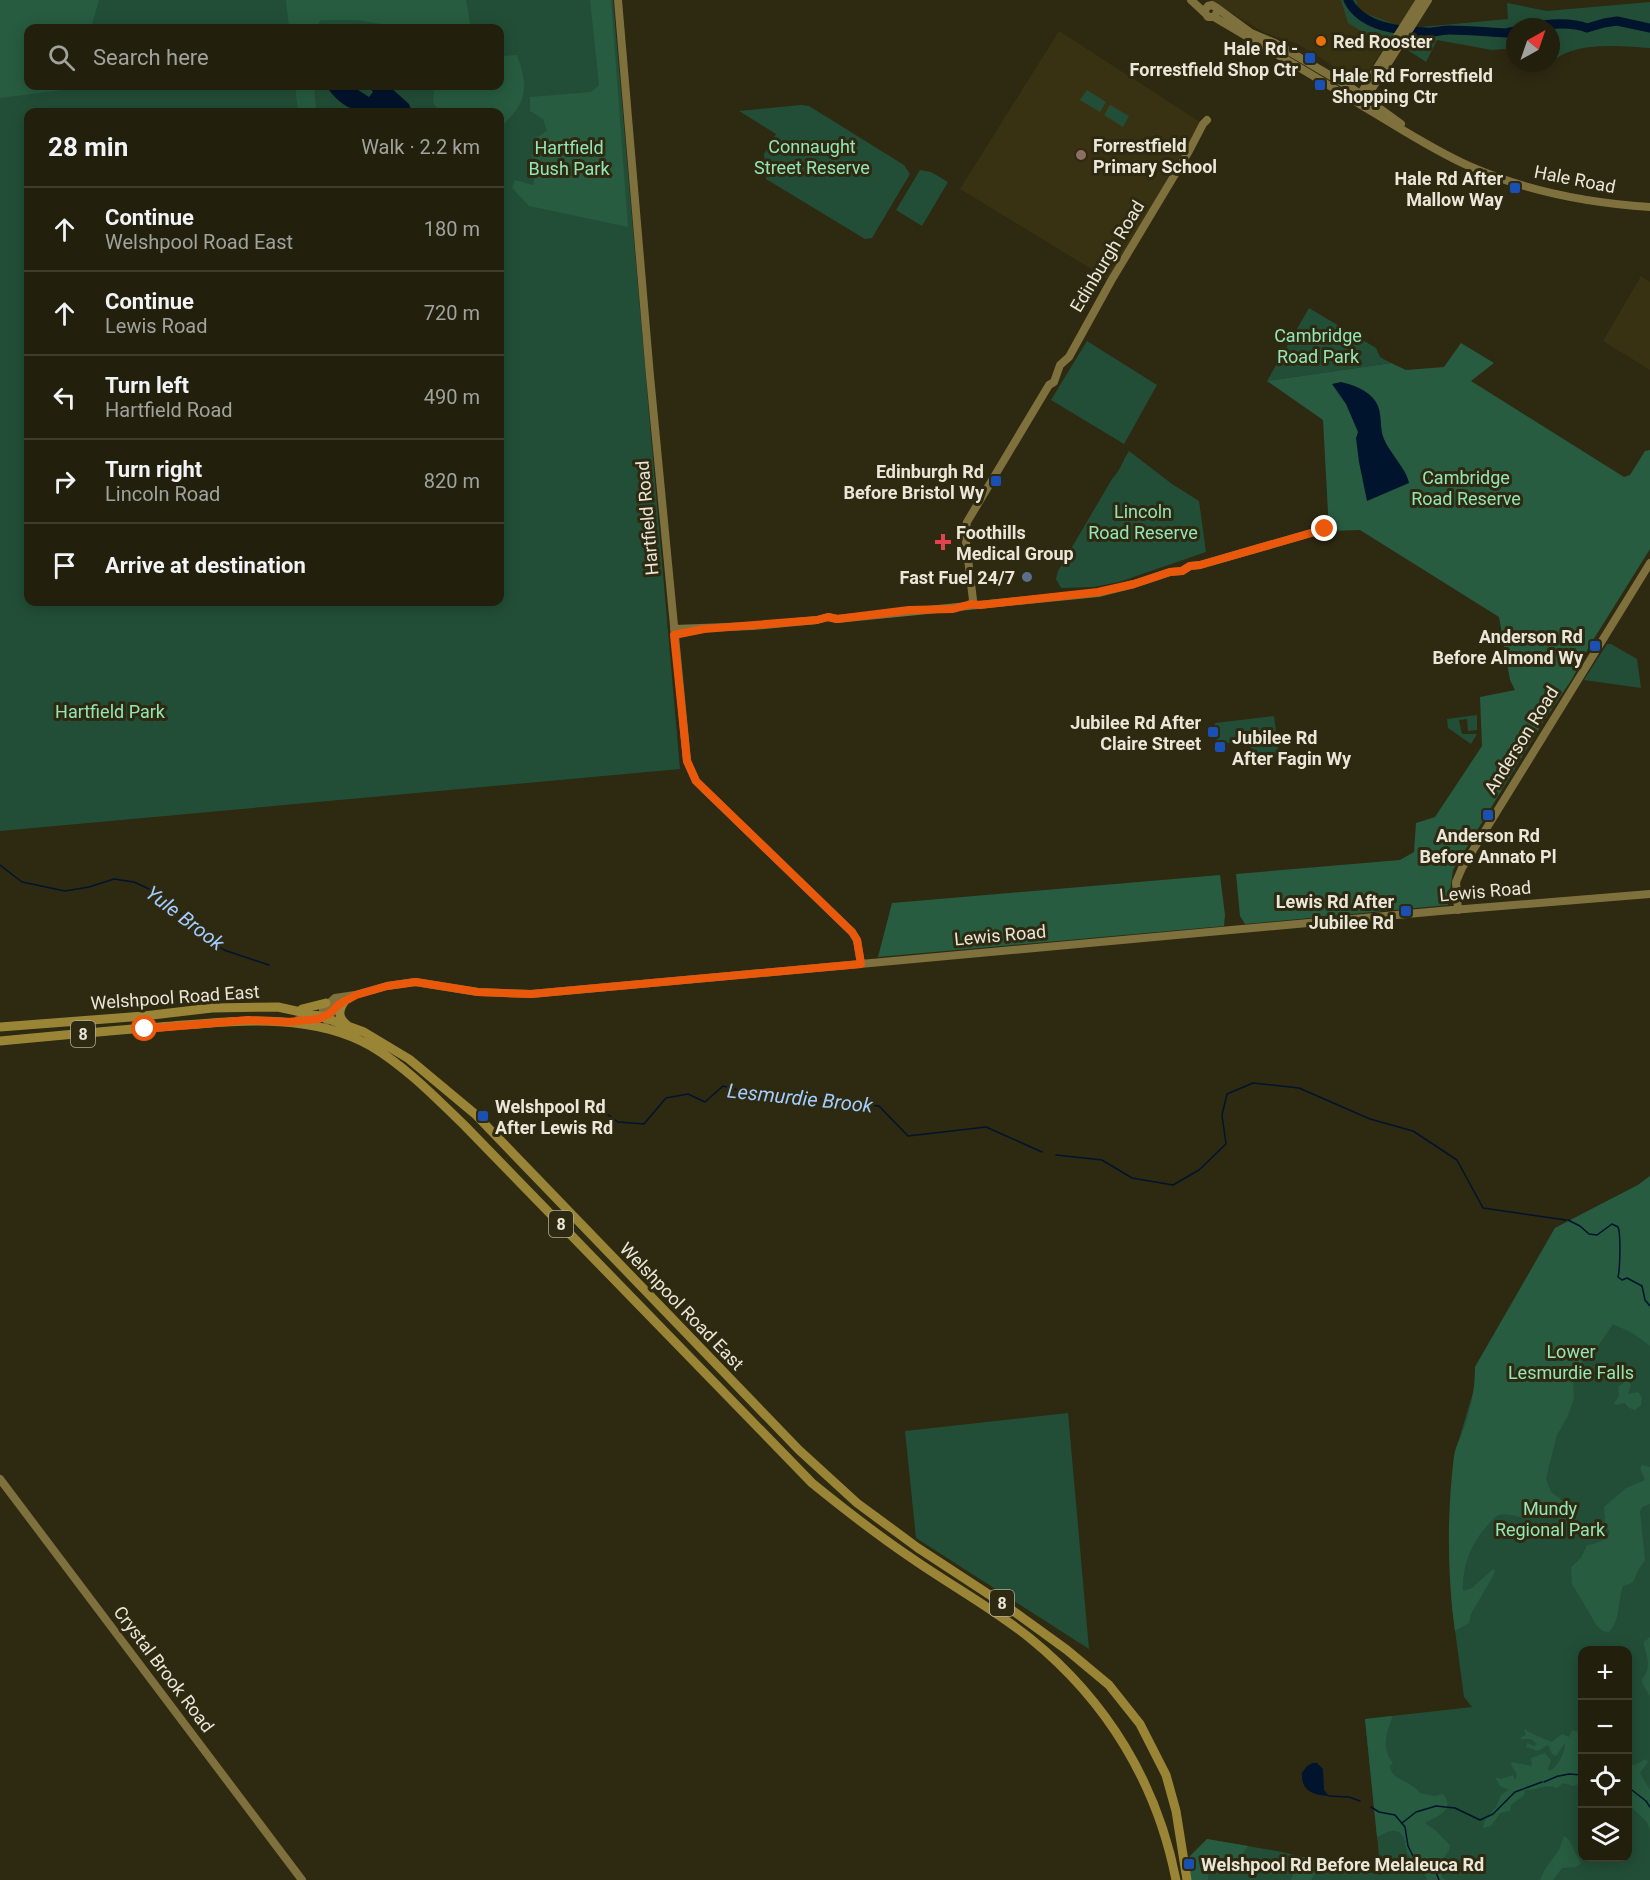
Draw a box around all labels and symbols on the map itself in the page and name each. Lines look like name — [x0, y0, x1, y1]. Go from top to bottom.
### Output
north arrow — [1506, 18, 1560, 72]
place label: Red Rooster — [1333, 31, 1433, 52]
marker: Red Rooster — [1314, 34, 1328, 48]
place label: Hale Rd - Forrestfield Shop Ctr — [1130, 38, 1298, 80]
marker: Hale Rd - Forrestfield Shop Ctr — [1303, 51, 1317, 65]
place label: Hale Rd Forrestfield Shopping Ctr — [1332, 65, 1493, 107]
marker: Hale Rd Forrestfield Shopping Ctr — [1313, 78, 1327, 92]
place label: Forrestfield Primary School — [1093, 135, 1217, 177]
park label: Connaught Street Reserve — [754, 136, 870, 178]
park label: Hartfield Bush Park — [528, 137, 610, 179]
marker: Forrestfield Primary School — [1074, 148, 1088, 162]
street label: Hale Road — [1533, 161, 1617, 197]
place label: Hale Rd After Mallow Way — [1395, 168, 1504, 210]
marker: Hale Rd After Mallow Way — [1508, 181, 1522, 195]
street label: Edinburgh Road — [1065, 196, 1149, 316]
park label: Cambridge Road Park — [1274, 325, 1362, 367]
street label: Hartfield Road — [632, 460, 662, 576]
place label: Edinburgh Rd Before Bristol Wy — [843, 461, 985, 503]
park label: Cambridge Road Reserve — [1411, 467, 1521, 509]
marker: Edinburgh Rd Before Bristol Wy — [989, 474, 1003, 488]
park label: Lincoln Road Reserve — [1088, 501, 1198, 543]
route end — [1311, 515, 1337, 541]
place label: Foothills Medical Group — [956, 522, 1074, 564]
marker: Foothills Medical Group — [934, 533, 952, 551]
place label: Fast Fuel 24/7 — [900, 567, 1015, 588]
marker: Fast Fuel 24/7 — [1020, 570, 1034, 584]
place label: Anderson Rd Before Almond Wy — [1432, 626, 1584, 668]
marker: Anderson Rd Before Almond Wy — [1588, 639, 1602, 653]
street label: Anderson Road — [1480, 682, 1562, 798]
park label: Hartfield Park — [55, 701, 166, 722]
place label: Jubilee Rd After Claire Street — [1070, 712, 1201, 754]
marker: Jubilee Rd After Claire Street — [1206, 725, 1220, 739]
place label: Jubilee Rd After Fagin Wy — [1232, 727, 1352, 769]
marker: Jubilee Rd After Fagin Wy — [1213, 740, 1227, 754]
marker: Anderson Rd Before Annato Pl — [1481, 808, 1495, 822]
place label: Anderson Rd Before Annato Pl — [1420, 825, 1556, 867]
street label: Lewis Road — [1438, 877, 1532, 905]
water label: Yule Brook — [141, 881, 230, 956]
place label: Lewis Rd After Jubilee Rd — [1276, 891, 1394, 933]
marker: Lewis Rd After Jubilee Rd — [1399, 904, 1413, 918]
street label: Lewis Road — [953, 921, 1047, 949]
street label: Welshpool Road East — [90, 981, 260, 1013]
route start — [131, 1015, 157, 1041]
road number: 8 — [71, 1021, 95, 1047]
water label: Lesmurdie Brook — [726, 1078, 875, 1118]
place label: Welshpool Rd After Lewis Rd — [495, 1096, 613, 1138]
marker: Welshpool Rd After Lewis Rd — [476, 1109, 490, 1123]
road number: 8 — [549, 1211, 573, 1237]
street label: Welshpool Road East — [616, 1238, 748, 1374]
park label: Lower Lesmurdie Falls — [1508, 1341, 1634, 1383]
park label: Mundy Regional Park — [1495, 1498, 1606, 1540]
road number: 8 — [990, 1590, 1014, 1616]
street label: Crystal Brook Road — [110, 1602, 218, 1736]
place label: Welshpool Rd Before Melaleuca Rd — [1201, 1854, 1484, 1875]
marker: Welshpool Rd Before Melaleuca Rd — [1182, 1857, 1196, 1871]

